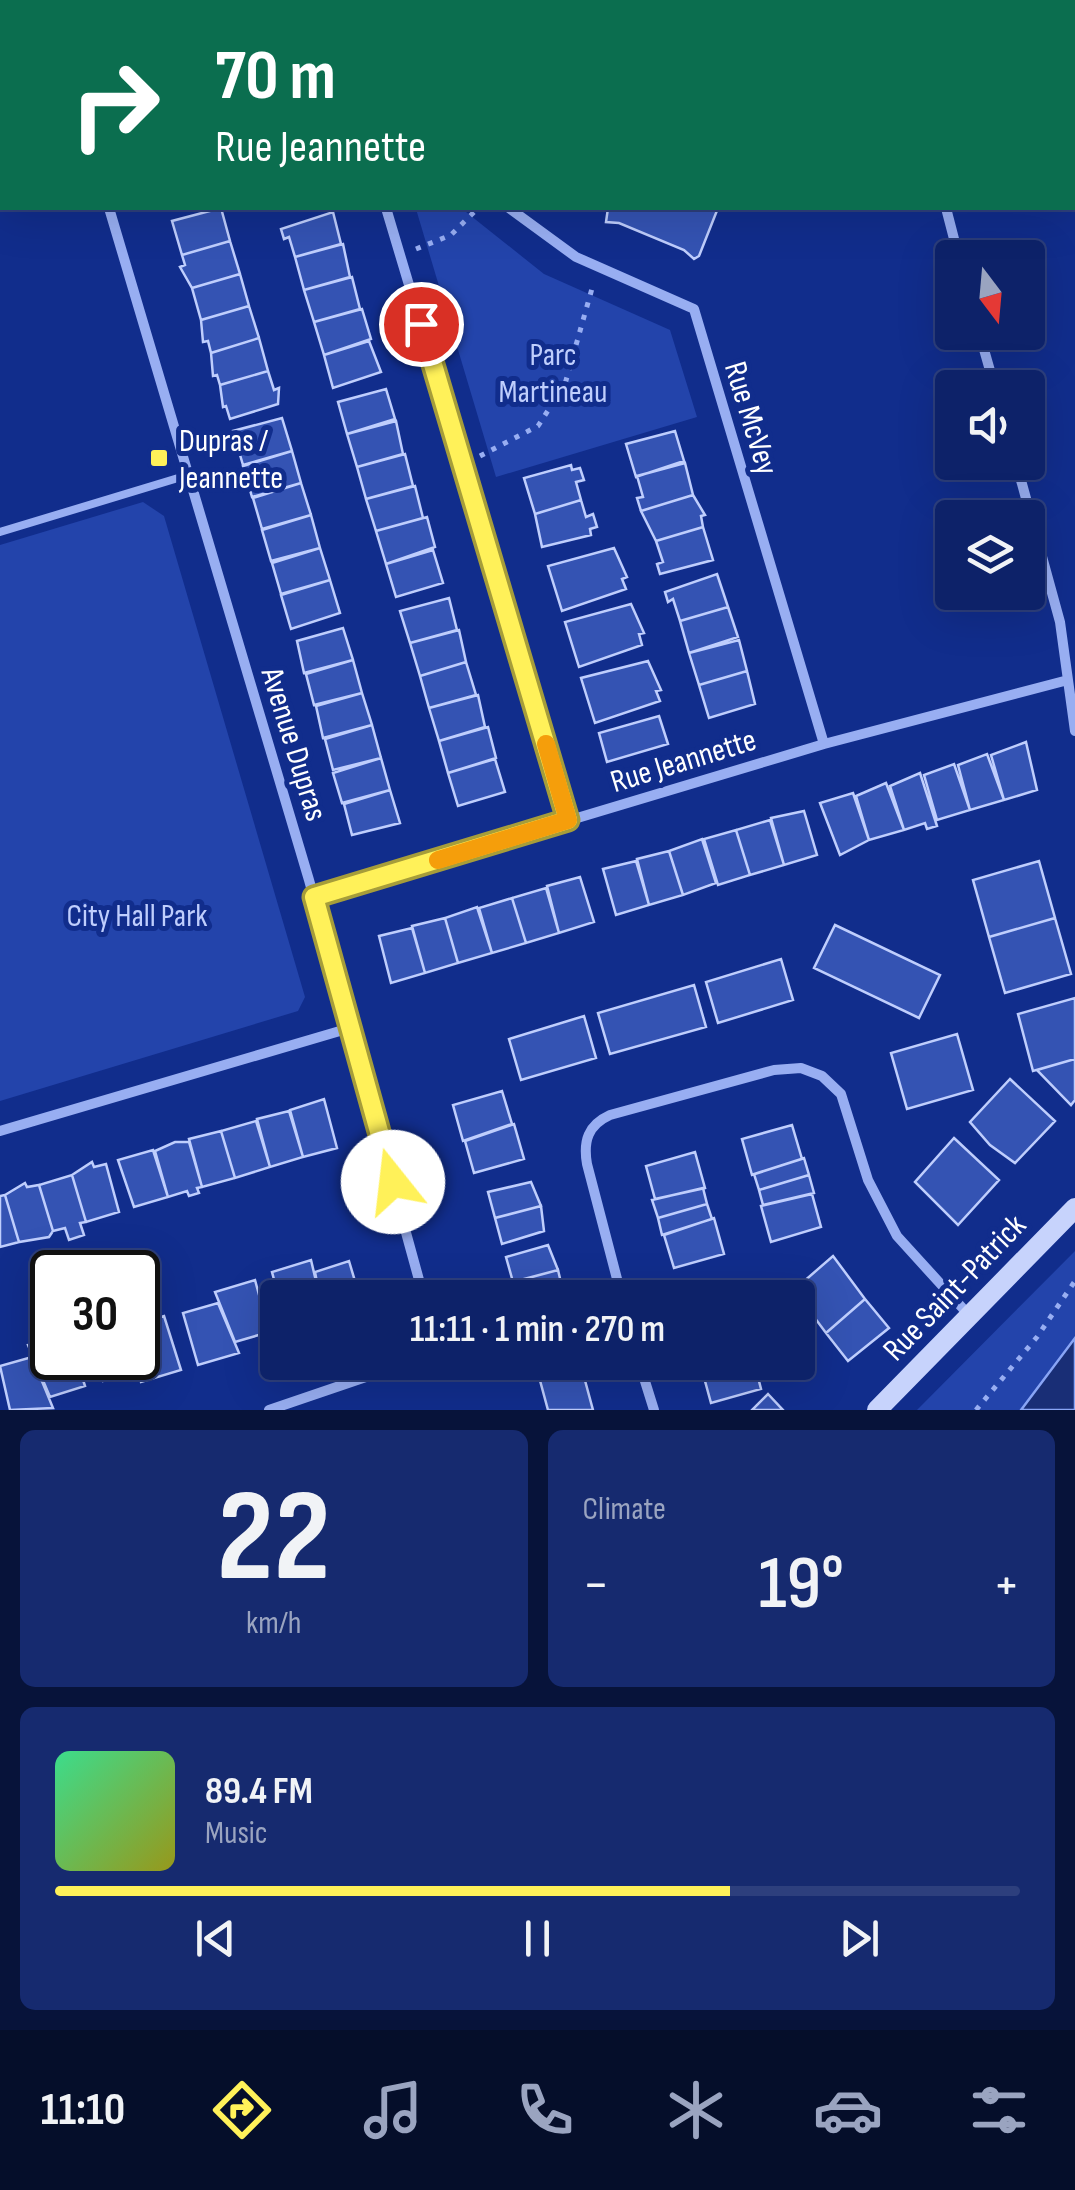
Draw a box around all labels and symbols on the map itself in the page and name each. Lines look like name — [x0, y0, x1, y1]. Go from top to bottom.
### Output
north arrow — [935, 240, 1045, 350]
pin — [379, 282, 464, 367]
park label: Parc Martineau — [499, 336, 607, 412]
street label: Rue McVey — [715, 357, 786, 480]
place label: Dupras / Jeannette — [178, 422, 283, 498]
marker: Dupras / Jeannette — [148, 447, 170, 469]
street label: Avenue Dupras — [252, 662, 335, 826]
street label: Rue Jeannette — [606, 721, 761, 802]
park label: City Hall Park — [66, 897, 208, 936]
position arrow — [341, 1130, 445, 1234]
street label: Rue Saint-Patrick — [875, 1207, 1035, 1370]
speed limit sign: 30 — [30, 1250, 160, 1380]

